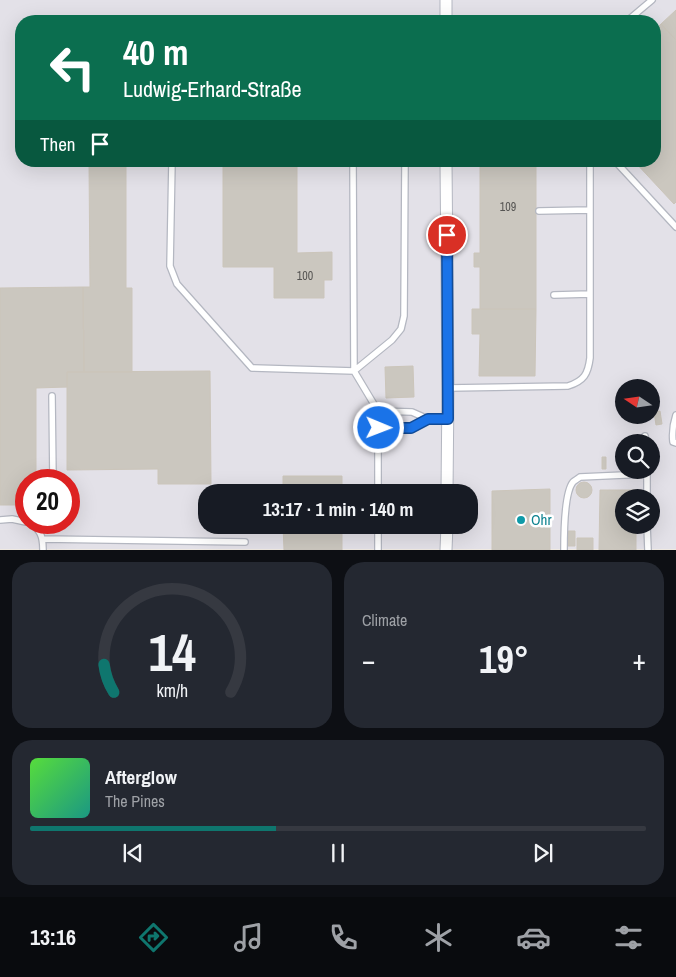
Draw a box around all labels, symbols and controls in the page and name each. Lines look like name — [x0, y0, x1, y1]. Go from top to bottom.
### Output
text: 40 m — [123, 29, 188, 76]
icon: left — [40, 35, 105, 100]
text: Ludwig-Erhard-Straße — [123, 74, 301, 104]
icon: arrive — [86, 130, 114, 158]
text: Then — [40, 131, 76, 157]
house number: 109 — [500, 199, 516, 215]
pin — [426, 214, 468, 256]
icon: arrive — [433, 221, 461, 249]
house number: 100 — [297, 268, 313, 284]
north arrow — [615, 379, 660, 424]
map controls — [615, 379, 660, 534]
position arrow — [352, 401, 404, 453]
button: search — [615, 434, 660, 479]
speed limit sign: 20 — [15, 469, 80, 534]
button: layers — [615, 489, 660, 534]
text: 13:17 · 1 min · 140 m — [263, 496, 413, 522]
place label: Ohr — [531, 509, 552, 530]
marker: Ohr — [515, 514, 527, 526]
text: Climate — [362, 609, 407, 631]
text: 14 — [148, 617, 196, 687]
text: 19° — [479, 634, 529, 685]
text: − — [362, 641, 375, 679]
text: + — [633, 641, 646, 679]
text: km/h — [156, 679, 188, 703]
text: Afterglow — [105, 764, 177, 790]
text: The Pines — [105, 790, 165, 812]
icon: previous — [119, 839, 147, 867]
icon: pause — [324, 839, 352, 867]
icon: next — [529, 839, 557, 867]
icon: directions — [136, 920, 171, 955]
icon: music — [231, 920, 266, 955]
icon: phone — [326, 920, 361, 955]
icon: climate — [421, 920, 456, 955]
icon: car — [516, 920, 551, 955]
icon: filters — [611, 920, 646, 955]
text: 13:16 — [30, 922, 76, 952]

